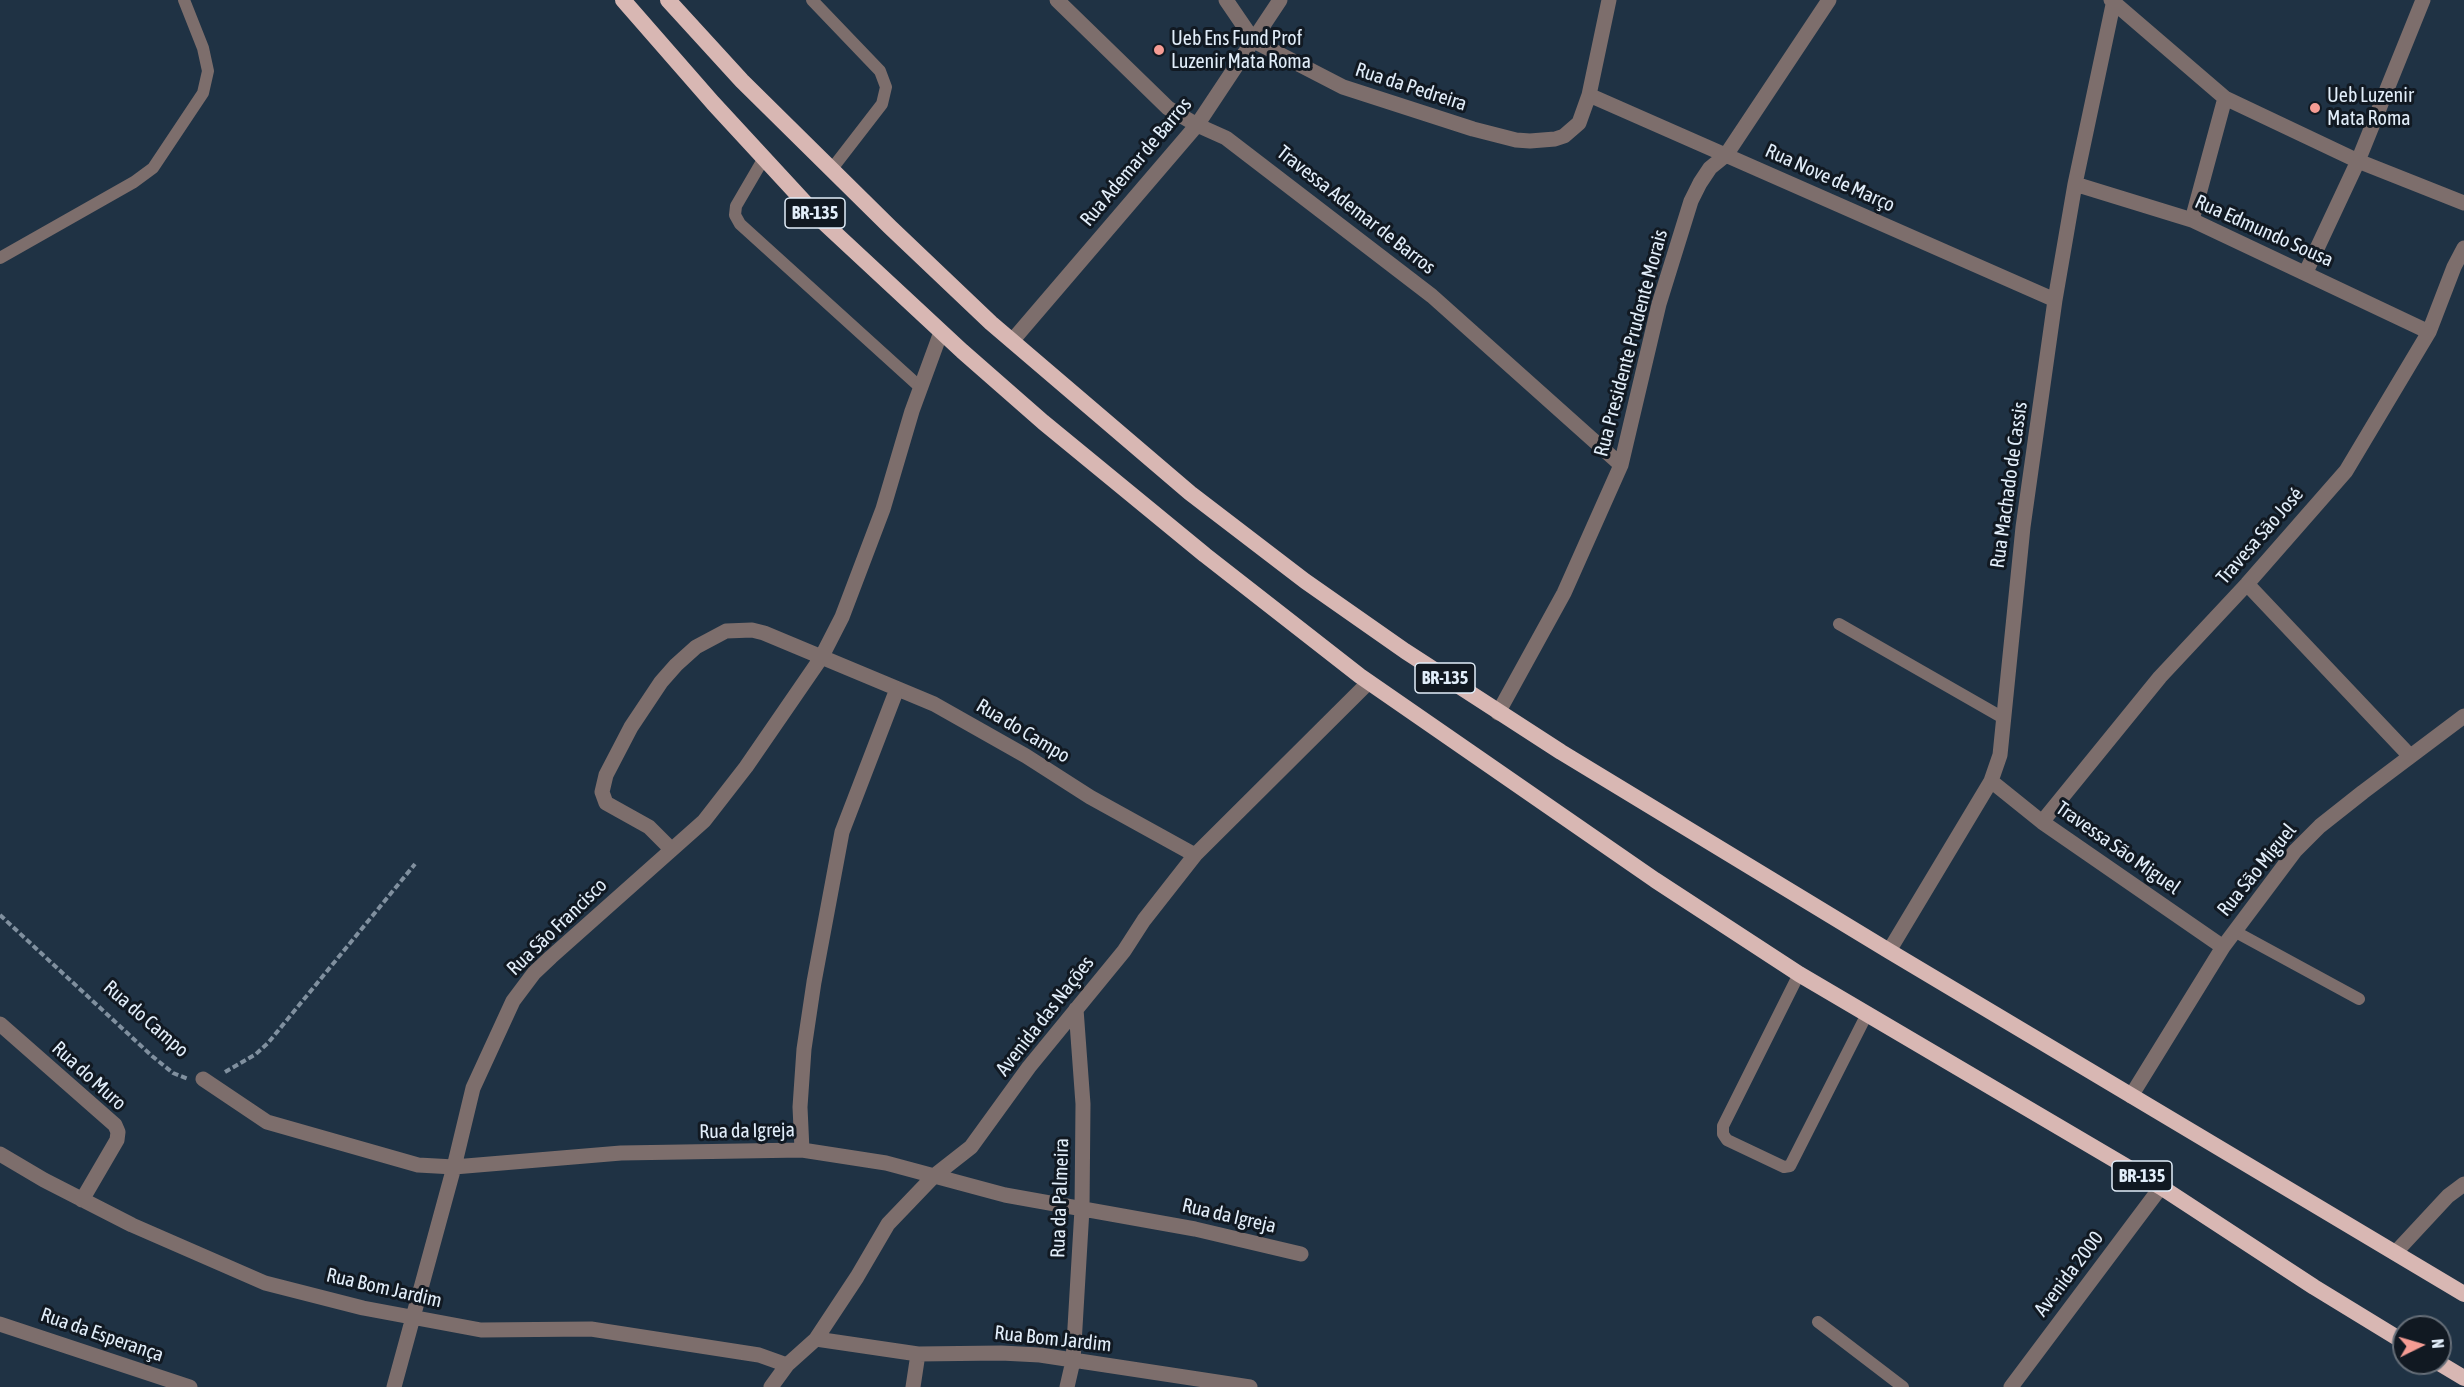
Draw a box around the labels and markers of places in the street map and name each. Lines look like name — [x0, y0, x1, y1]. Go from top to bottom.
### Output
place label: Ueb Ens Fund Prof Luzenir Mata Roma — [1171, 27, 1311, 74]
marker: Ueb Ens Fund Prof Luzenir Mata Roma — [1152, 43, 1166, 57]
place label: Ueb Luzenir Mata Roma — [2327, 84, 2414, 131]
marker: Ueb Luzenir Mata Roma — [2308, 101, 2322, 115]

